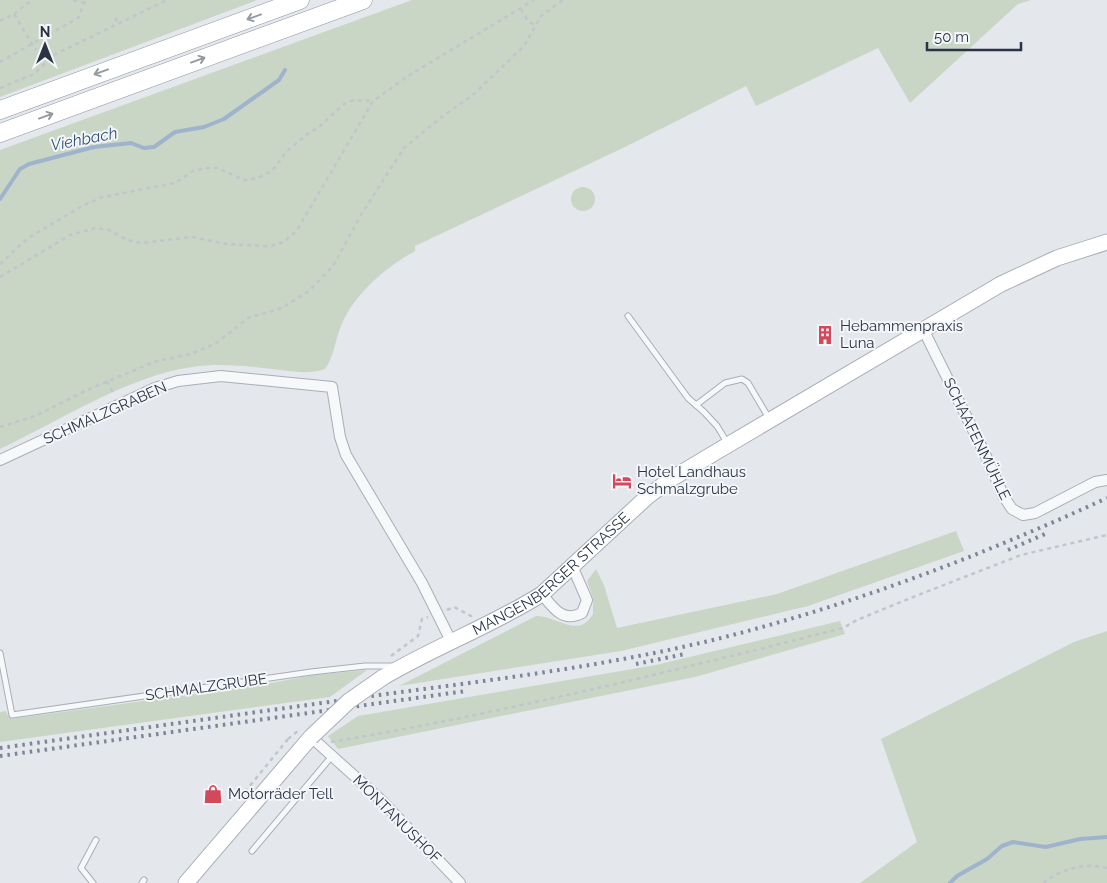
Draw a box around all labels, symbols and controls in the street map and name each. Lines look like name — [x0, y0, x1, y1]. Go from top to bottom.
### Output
one-way arrow — [247, 13, 262, 22]
north arrow — [20, 20, 70, 70]
scale bar — [927, 20, 1021, 52]
text: N — [40, 24, 50, 40]
text: 50 m — [934, 28, 969, 46]
one-way arrow — [190, 55, 205, 64]
one-way arrow — [94, 68, 109, 77]
one-way arrow — [37, 111, 53, 120]
water label: Viehbach — [49, 123, 119, 155]
place label: Hebammenpraxis Luna — [840, 317, 963, 352]
building icon: Hebammenpraxis Luna — [814, 324, 836, 346]
street label: SCHAAFENMÜHLE — [940, 375, 1015, 503]
street label: SCHMALZGRABEN — [41, 378, 169, 448]
place label: Hotel Landhaus Schmalzgrube — [637, 463, 746, 498]
hotel icon: Hotel Landhaus Schmalzgrube — [611, 470, 633, 492]
street label: MANGENBERGER STRASSE — [470, 508, 634, 639]
street label: SCHMALZGRUBE — [144, 670, 268, 704]
street label: MONTANUSHOF — [349, 771, 445, 867]
shop icon: Motorräder Tell — [202, 783, 224, 805]
place label: Motorräder Tell — [228, 785, 334, 803]

